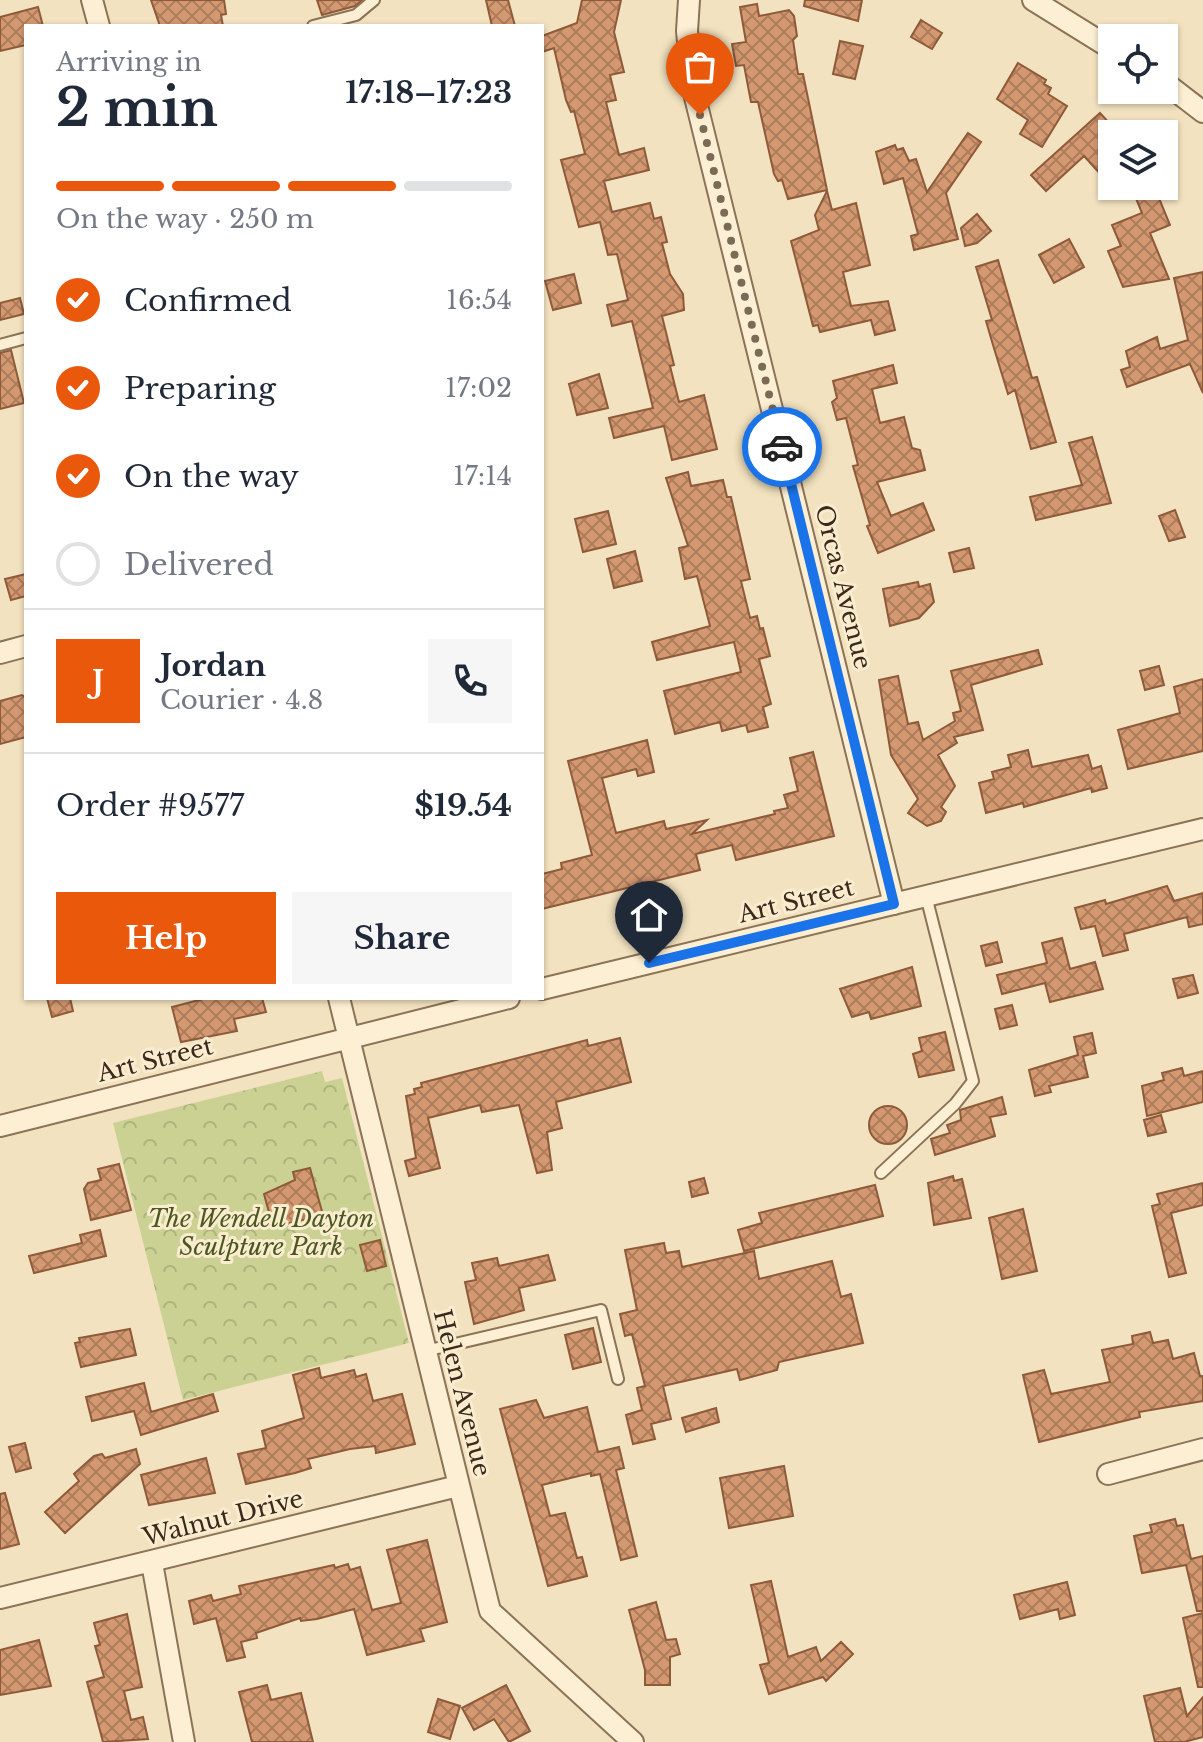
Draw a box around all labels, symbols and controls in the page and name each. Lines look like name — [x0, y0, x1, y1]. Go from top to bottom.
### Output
map controls — [1098, 24, 1178, 200]
button: locate — [1098, 24, 1178, 104]
pin — [666, 33, 734, 115]
icon: bag — [678, 45, 722, 89]
text: Arriving in — [56, 46, 202, 78]
text: 17:18–17:23 — [345, 74, 512, 111]
text: 2 min — [56, 76, 218, 140]
button: layers — [1098, 120, 1178, 200]
text: On the way · 250 m — [56, 203, 314, 235]
icon: check — [56, 278, 100, 322]
text: Confirmed — [124, 282, 292, 319]
text: 16:54 — [446, 284, 512, 316]
icon: check — [56, 366, 100, 410]
text: Preparing — [124, 370, 276, 407]
text: 17:02 — [445, 372, 512, 404]
courier — [742, 407, 822, 487]
icon: car — [760, 425, 804, 469]
icon: check — [56, 454, 100, 498]
text: On the way — [124, 458, 299, 495]
text: 17:14 — [453, 460, 512, 492]
street label: Orcas Avenue — [809, 502, 878, 672]
text: Delivered — [124, 546, 274, 583]
button: phone — [428, 639, 512, 723]
text: Jordan — [160, 647, 266, 684]
text: J — [92, 663, 104, 700]
text: Courier · 4.8 — [160, 684, 323, 716]
text: Order #9577 — [56, 787, 244, 824]
text: $19.54 — [415, 787, 512, 824]
street label: Art Street — [734, 872, 857, 929]
pin — [615, 881, 683, 963]
button: Help — [56, 892, 276, 984]
button: Share — [292, 892, 512, 984]
icon: home — [627, 893, 671, 937]
street label: Art Street — [93, 1031, 216, 1088]
park label: The Wendell Dayton Sculpture Park — [148, 1204, 374, 1261]
street label: Helen Avenue — [428, 1307, 497, 1479]
street label: Walnut Drive — [139, 1484, 306, 1552]

